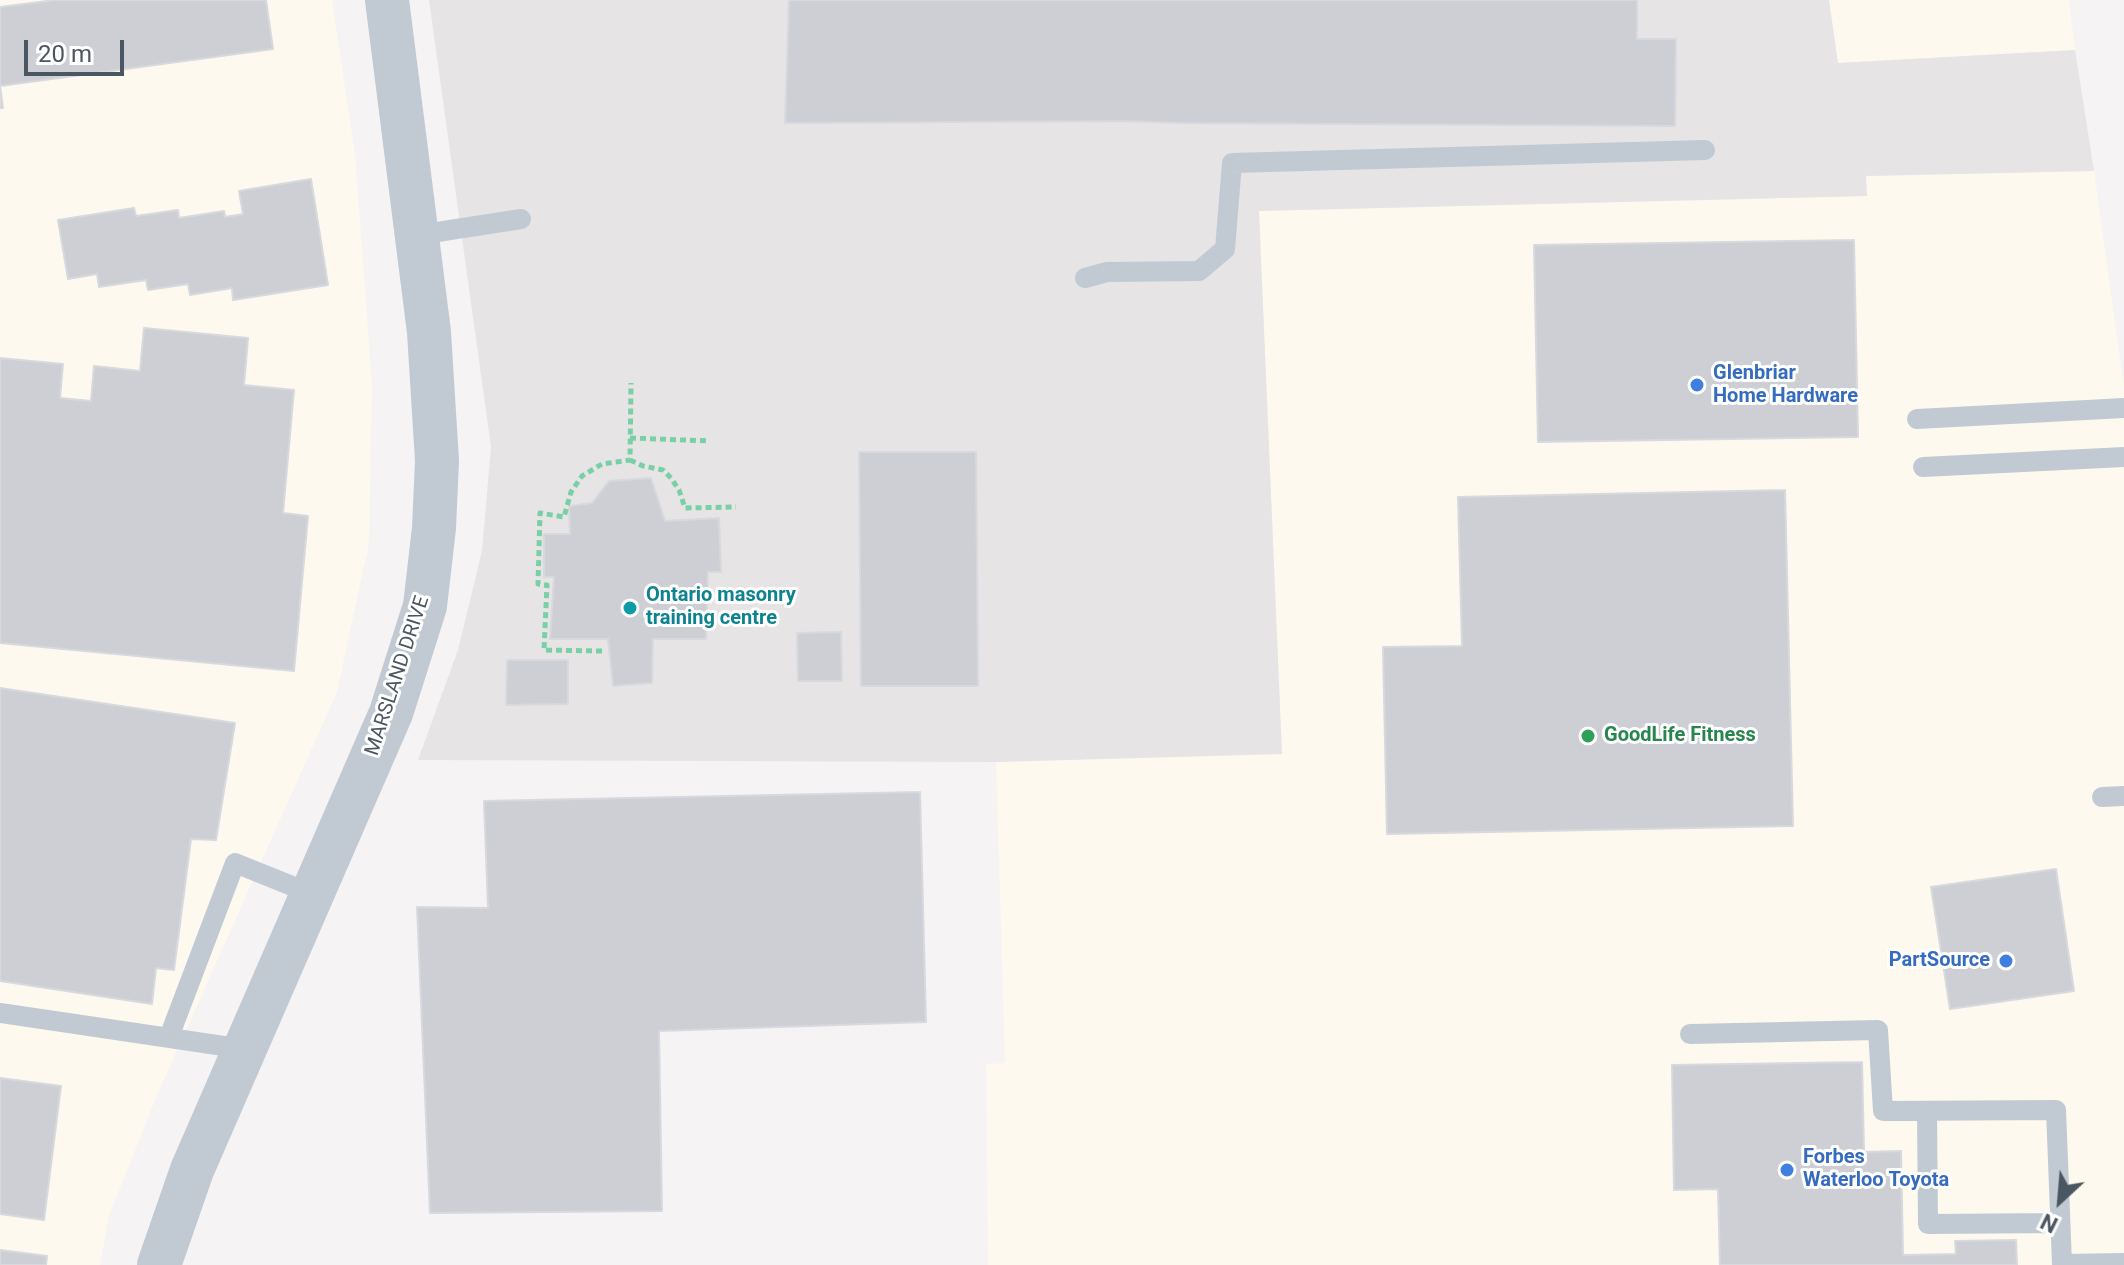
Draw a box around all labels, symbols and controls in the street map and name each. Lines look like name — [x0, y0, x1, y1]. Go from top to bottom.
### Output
scale bar — [28, 24, 128, 74]
text: 20 m — [38, 40, 92, 68]
place label: Glenbriar Home Hardware — [1713, 362, 1858, 409]
marker: Glenbriar Home Hardware — [1688, 376, 1706, 394]
place label: Ontario masonry training centre — [646, 584, 796, 631]
street label: MARSLAND DRIVE — [361, 593, 435, 759]
marker: Ontario masonry training centre — [621, 599, 639, 617]
place label: GoodLife Fitness — [1604, 724, 1756, 748]
marker: GoodLife Fitness — [1579, 727, 1597, 745]
place label: PartSource — [1889, 949, 1990, 973]
marker: PartSource — [1997, 952, 2015, 970]
place label: Forbes Waterloo Toyota — [1803, 1146, 1949, 1193]
marker: Forbes Waterloo Toyota — [1778, 1161, 1796, 1179]
north arrow — [2020, 1161, 2100, 1241]
text: N — [2037, 1208, 2062, 1238]

